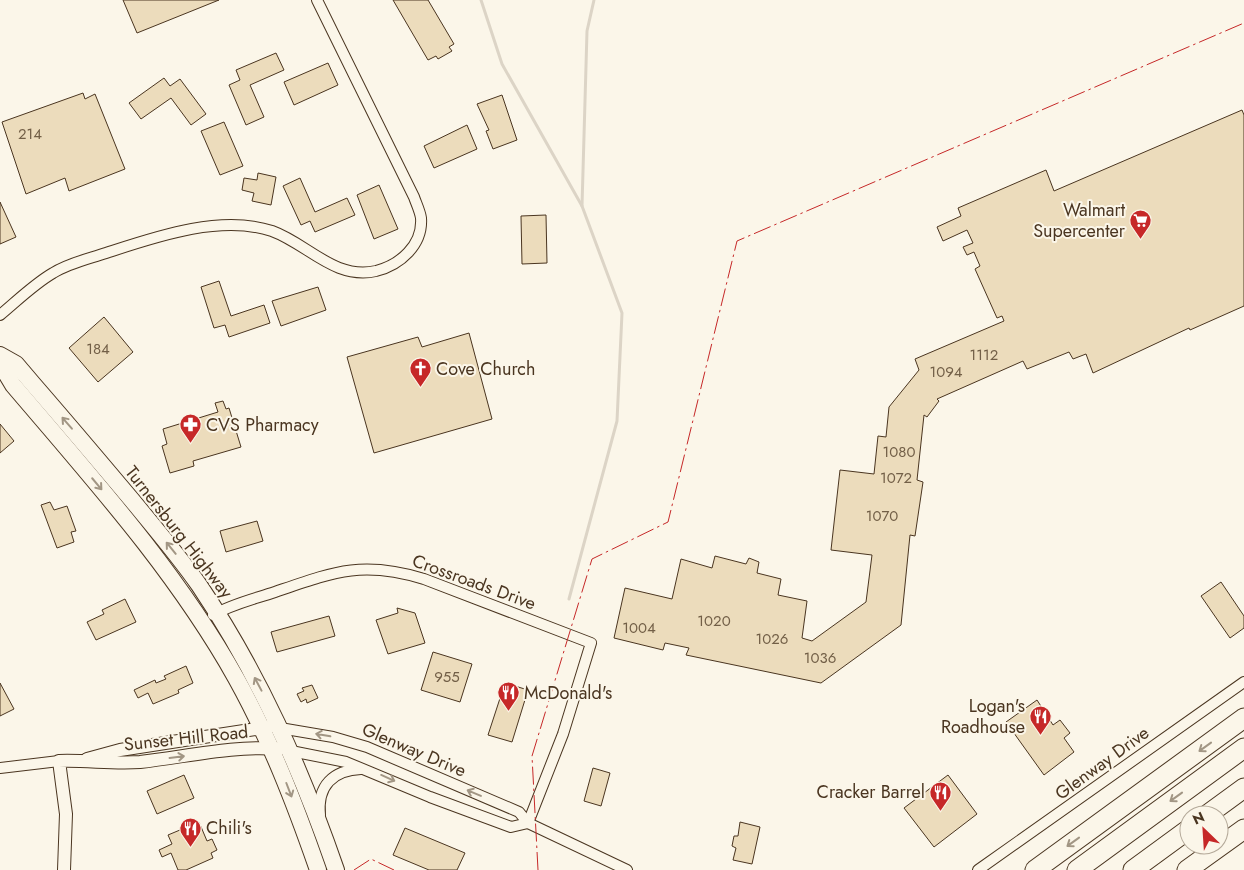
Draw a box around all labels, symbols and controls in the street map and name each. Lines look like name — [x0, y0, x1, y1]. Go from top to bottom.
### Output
house number: 214 — [18, 123, 42, 145]
place label: Walmart Supercenter — [1033, 197, 1126, 244]
supermarket icon: Walmart Supercenter — [1129, 208, 1153, 239]
house number: 184 — [86, 338, 110, 360]
house number: 1112 — [970, 344, 998, 366]
place label: Cove Church — [436, 356, 535, 382]
church icon: Cove Church — [408, 357, 432, 388]
house number: 1094 — [929, 361, 963, 383]
place label: CVS Pharmacy — [206, 412, 319, 438]
pharmacy icon: CVS Pharmacy — [178, 413, 202, 444]
one-way arrow — [61, 416, 72, 429]
house number: 1080 — [883, 441, 915, 463]
street label: Turnersburg Highway — [119, 460, 239, 604]
house number: 1072 — [880, 467, 912, 489]
one-way arrow — [91, 478, 102, 491]
house number: 1070 — [866, 505, 898, 527]
one-way arrow — [165, 541, 176, 554]
street label: Crossroads Drive — [409, 548, 539, 616]
house number: 1020 — [697, 610, 731, 632]
house number: 1004 — [622, 617, 656, 639]
house number: 1026 — [756, 628, 788, 650]
house number: 1036 — [804, 647, 836, 669]
house number: 955 — [434, 666, 460, 688]
one-way arrow — [253, 677, 262, 692]
place label: McDonald's — [524, 680, 612, 706]
restaurant icon: McDonald's — [496, 681, 520, 712]
place label: Logan's Roadhouse — [941, 693, 1025, 740]
restaurant icon: Logan's Roadhouse — [1029, 704, 1053, 735]
street label: Glenway Drive — [358, 716, 470, 784]
street label: Sunset Hill Road — [122, 719, 250, 757]
street label: Glenway Drive — [1050, 720, 1154, 806]
one-way arrow — [315, 729, 331, 739]
one-way arrow — [1198, 742, 1212, 752]
one-way arrow — [169, 752, 185, 762]
one-way arrow — [380, 774, 395, 784]
place label: Cracker Barrel — [817, 779, 925, 805]
restaurant icon: Cracker Barrel — [929, 780, 953, 811]
one-way arrow — [285, 782, 294, 798]
one-way arrow — [467, 788, 482, 797]
one-way arrow — [1170, 792, 1184, 802]
north arrow — [1179, 805, 1229, 855]
text: N — [1189, 807, 1208, 830]
place label: Chili's — [206, 815, 252, 841]
restaurant icon: Chili's — [178, 816, 202, 847]
one-way arrow — [1067, 837, 1080, 848]

